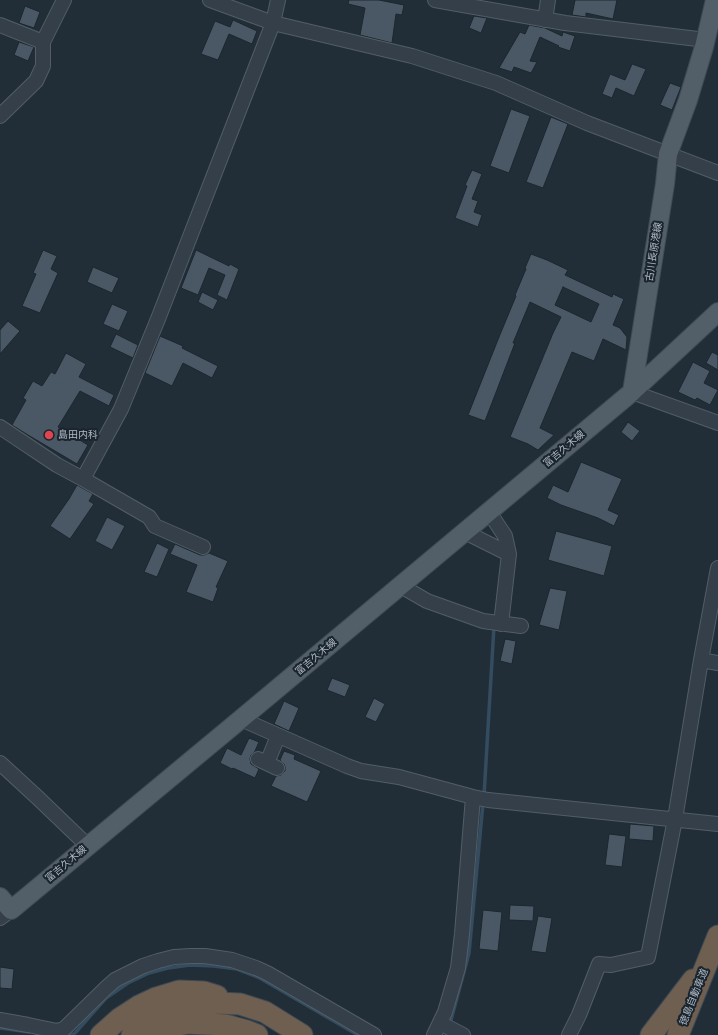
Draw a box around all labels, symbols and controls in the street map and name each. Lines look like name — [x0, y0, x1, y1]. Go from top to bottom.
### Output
street label: 古川長原港線 — [643, 221, 665, 283]
street label: 富吉久木線 — [541, 428, 587, 470]
marker: 島田内科 — [43, 429, 55, 441]
place label: 島田内科 — [58, 429, 98, 441]
street label: 富吉久木線 — [293, 636, 339, 678]
street label: 富吉久木線 — [43, 843, 89, 885]
street label: 徳島自動車道 — [677, 967, 711, 1027]

